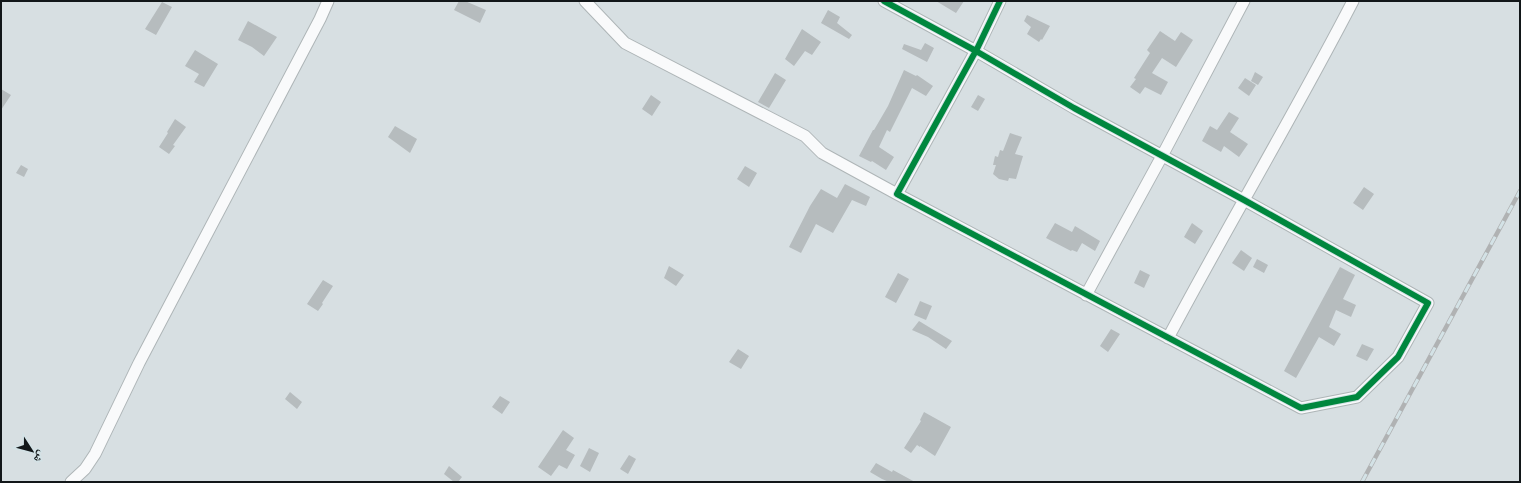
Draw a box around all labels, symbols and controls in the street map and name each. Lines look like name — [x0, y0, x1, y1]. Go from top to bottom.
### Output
north arrow — [12, 431, 52, 471]
text: ش — [30, 447, 48, 465]

